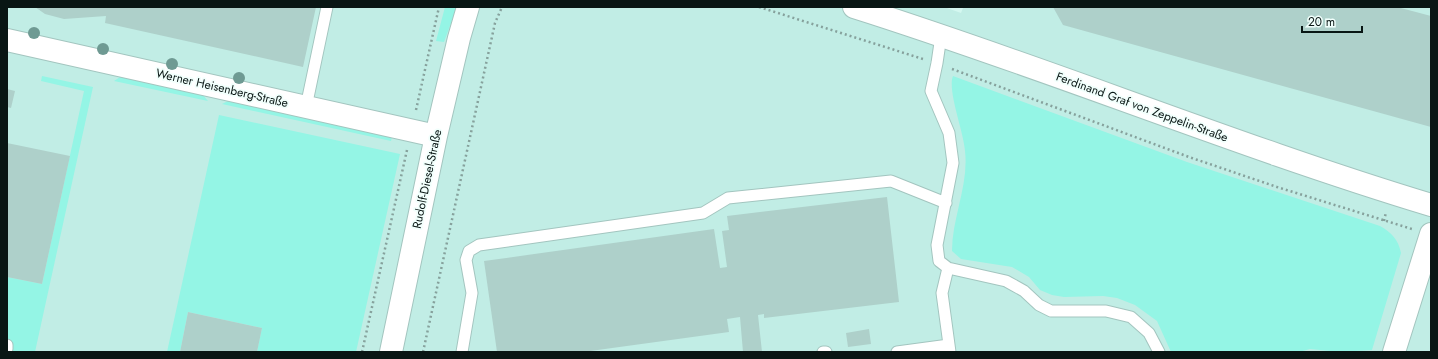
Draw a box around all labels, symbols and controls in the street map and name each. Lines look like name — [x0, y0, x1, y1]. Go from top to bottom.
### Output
scale bar — [1302, 8, 1362, 34]
text: 20 m — [1308, 13, 1335, 31]
street label: Werner Heisenberg-Straße — [154, 64, 290, 112]
street label: Ferdinand Graf von Zeppelin-Straße — [1054, 67, 1230, 147]
street label: Rudolf-Diesel-Straße — [408, 128, 446, 230]

